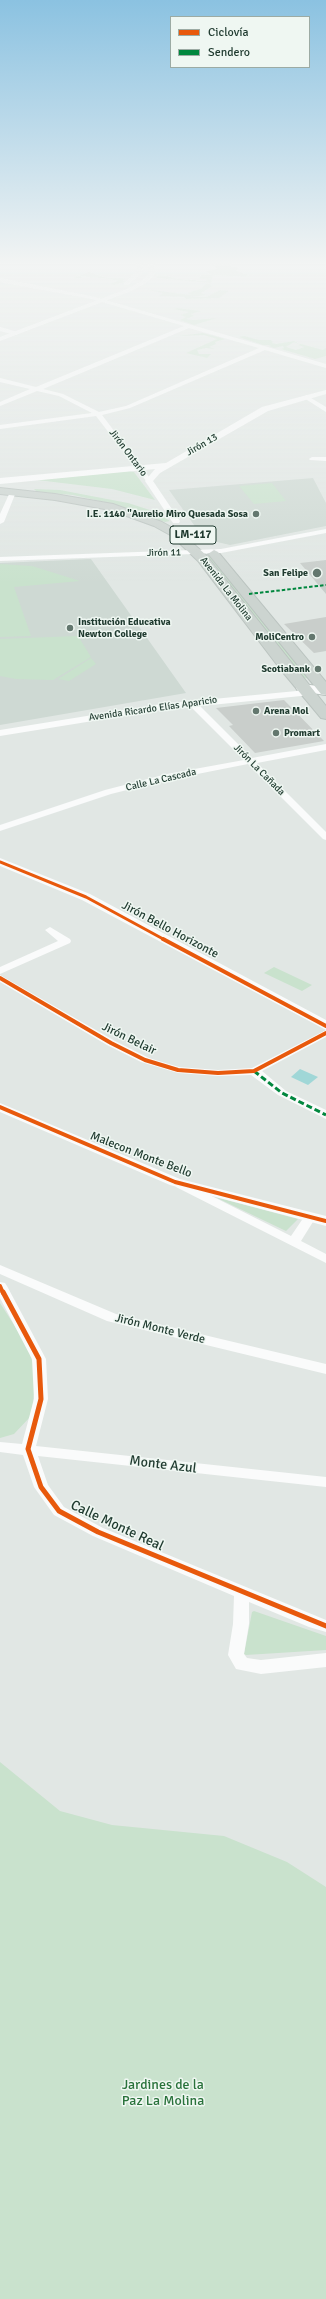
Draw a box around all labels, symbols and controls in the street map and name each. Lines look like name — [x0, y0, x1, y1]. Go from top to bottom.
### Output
legend — [170, 16, 310, 68]
text: Ciclovía — [208, 25, 249, 40]
text: Sendero — [208, 45, 250, 60]
street label: Jirón Ontario — [106, 427, 150, 479]
street label: Jirón 13 — [184, 431, 220, 459]
place label: I.E. 1140 "Aurelio Miro Quesada Sosa — [87, 508, 248, 520]
marker: I.E. 1140 "Aurelio Miro Quesada Sosa — [251, 509, 261, 519]
road number: LM-117 — [170, 526, 216, 544]
street label: Jirón 11 — [147, 547, 181, 559]
street label: Avenida La Molina — [197, 555, 255, 623]
place label: San Felipe — [263, 567, 308, 579]
marker: San Felipe — [311, 567, 323, 579]
place label: Institución Educativa Newton College — [78, 616, 171, 640]
marker: Institución Educativa Newton College — [65, 623, 75, 633]
place label: MoliCentro — [255, 631, 304, 643]
marker: MoliCentro — [307, 632, 317, 642]
place label: Scotiabank — [262, 663, 310, 675]
marker: Scotiabank — [313, 664, 323, 674]
street label: Avenida Ricardo Elías Aparicio — [88, 694, 218, 724]
place label: Arena Mol — [264, 705, 309, 717]
marker: Arena Mol — [251, 706, 261, 716]
place label: Promart — [284, 727, 320, 739]
marker: Promart — [271, 728, 281, 738]
street label: Jirón La Cañada — [231, 742, 287, 798]
street label: Calle La Cascada — [125, 766, 197, 794]
street label: Jirón Bello Horizonte — [119, 898, 221, 962]
street label: Jirón Belair — [99, 1020, 159, 1058]
street label: Malecon Monte Bello — [88, 1129, 194, 1181]
street label: Jirón Monte Verde — [113, 1311, 207, 1347]
street label: Monte Azul — [128, 1453, 198, 1477]
street label: Calle Monte Real — [68, 1497, 166, 1555]
park label: Jardines de la Paz La Molina — [122, 2077, 204, 2110]

